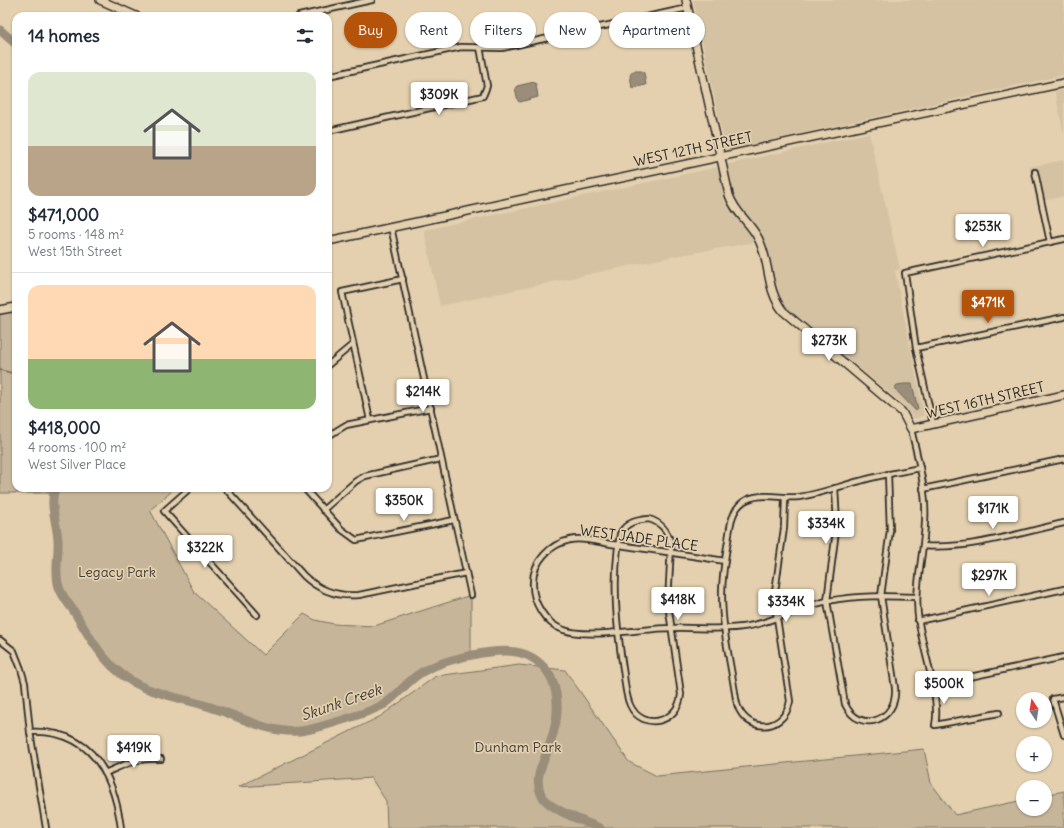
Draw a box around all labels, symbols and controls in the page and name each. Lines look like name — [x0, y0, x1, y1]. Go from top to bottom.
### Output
chip: Buy — [344, 12, 397, 48]
chip: Rent — [405, 12, 462, 48]
chip: Filters — [470, 12, 536, 48]
chip: New — [544, 12, 601, 48]
chip: Apartment — [609, 12, 705, 48]
text: 14 homes — [28, 25, 100, 47]
icon: filters — [294, 25, 316, 47]
pin: $309K — [411, 82, 467, 116]
text: $309K — [420, 86, 458, 103]
icon: home — [136, 98, 208, 170]
street label: WEST 12TH STREET — [632, 128, 754, 170]
text: $471,000 — [28, 204, 99, 226]
pin: $253K — [955, 214, 1011, 248]
text: $253K — [964, 218, 1002, 235]
text: 5 rooms · 148 m² — [28, 226, 124, 243]
text: West 15th Street — [28, 243, 122, 260]
pin: $471K — [960, 290, 1016, 324]
text: $471K — [971, 294, 1005, 311]
icon: home — [136, 311, 208, 383]
pin: $273K — [801, 328, 857, 362]
text: $273K — [811, 332, 847, 349]
street label: WEST 16TH STREET — [924, 378, 1046, 422]
pin: $214K — [395, 379, 451, 413]
text: $214K — [405, 383, 441, 400]
text: $418,000 — [28, 417, 101, 439]
text: 4 rooms · 100 m² — [28, 439, 126, 456]
text: West Silver Place — [28, 456, 126, 473]
pin: $350K — [376, 488, 432, 522]
text: $350K — [385, 492, 423, 509]
pin: $171K — [965, 496, 1021, 530]
text: $171K — [977, 500, 1009, 517]
pin: $334K — [798, 511, 854, 545]
text: $334K — [807, 515, 845, 532]
street label: WEST JADE PLACE — [579, 521, 699, 555]
pin: $322K — [177, 535, 233, 569]
text: $322K — [187, 539, 223, 556]
park label: Legacy Park — [78, 563, 156, 581]
pin: $297K — [961, 563, 1017, 597]
text: $297K — [971, 567, 1007, 584]
pin: $418K — [650, 587, 706, 621]
pin: $334K — [758, 589, 814, 623]
text: $418K — [660, 591, 696, 608]
text: $334K — [767, 593, 805, 610]
pin: $500K — [916, 671, 972, 705]
text: $500K — [924, 675, 964, 692]
water label: Skunk Creek — [298, 679, 385, 725]
north arrow — [1016, 692, 1052, 728]
map controls — [1016, 692, 1052, 816]
pin: $419K — [106, 735, 162, 769]
button: + — [1016, 736, 1052, 772]
park label: Dunham Park — [475, 738, 561, 756]
text: $419K — [116, 739, 152, 756]
button: − — [1016, 780, 1052, 816]

